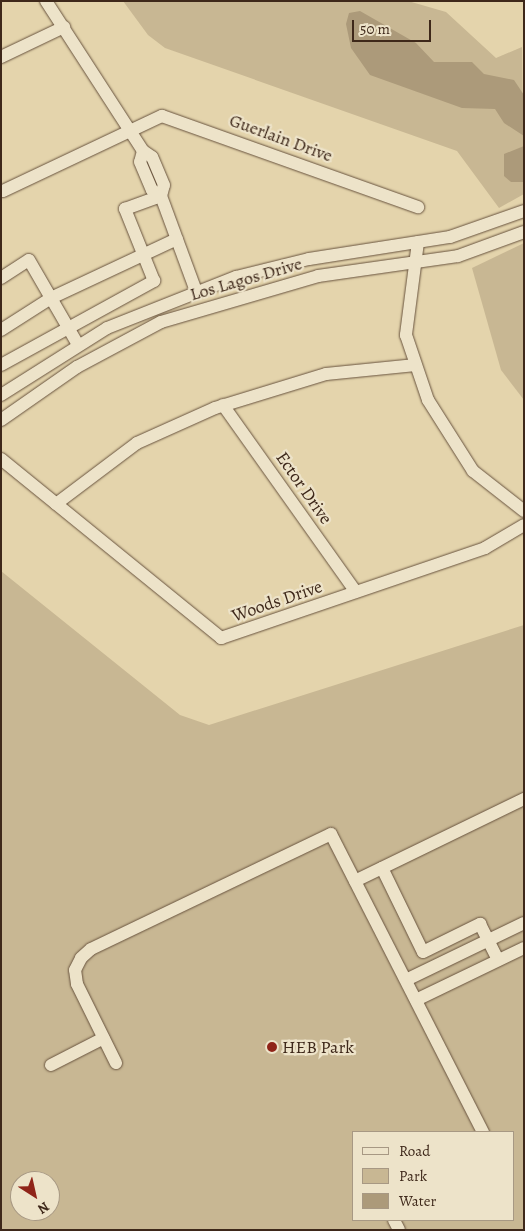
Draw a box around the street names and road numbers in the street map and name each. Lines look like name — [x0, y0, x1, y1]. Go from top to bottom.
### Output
street label: Guerlain Drive — [227, 109, 335, 167]
street label: Los Lagos Drive — [187, 253, 305, 305]
street label: Ector Drive — [271, 448, 337, 528]
street label: Woods Drive — [229, 575, 325, 627]

